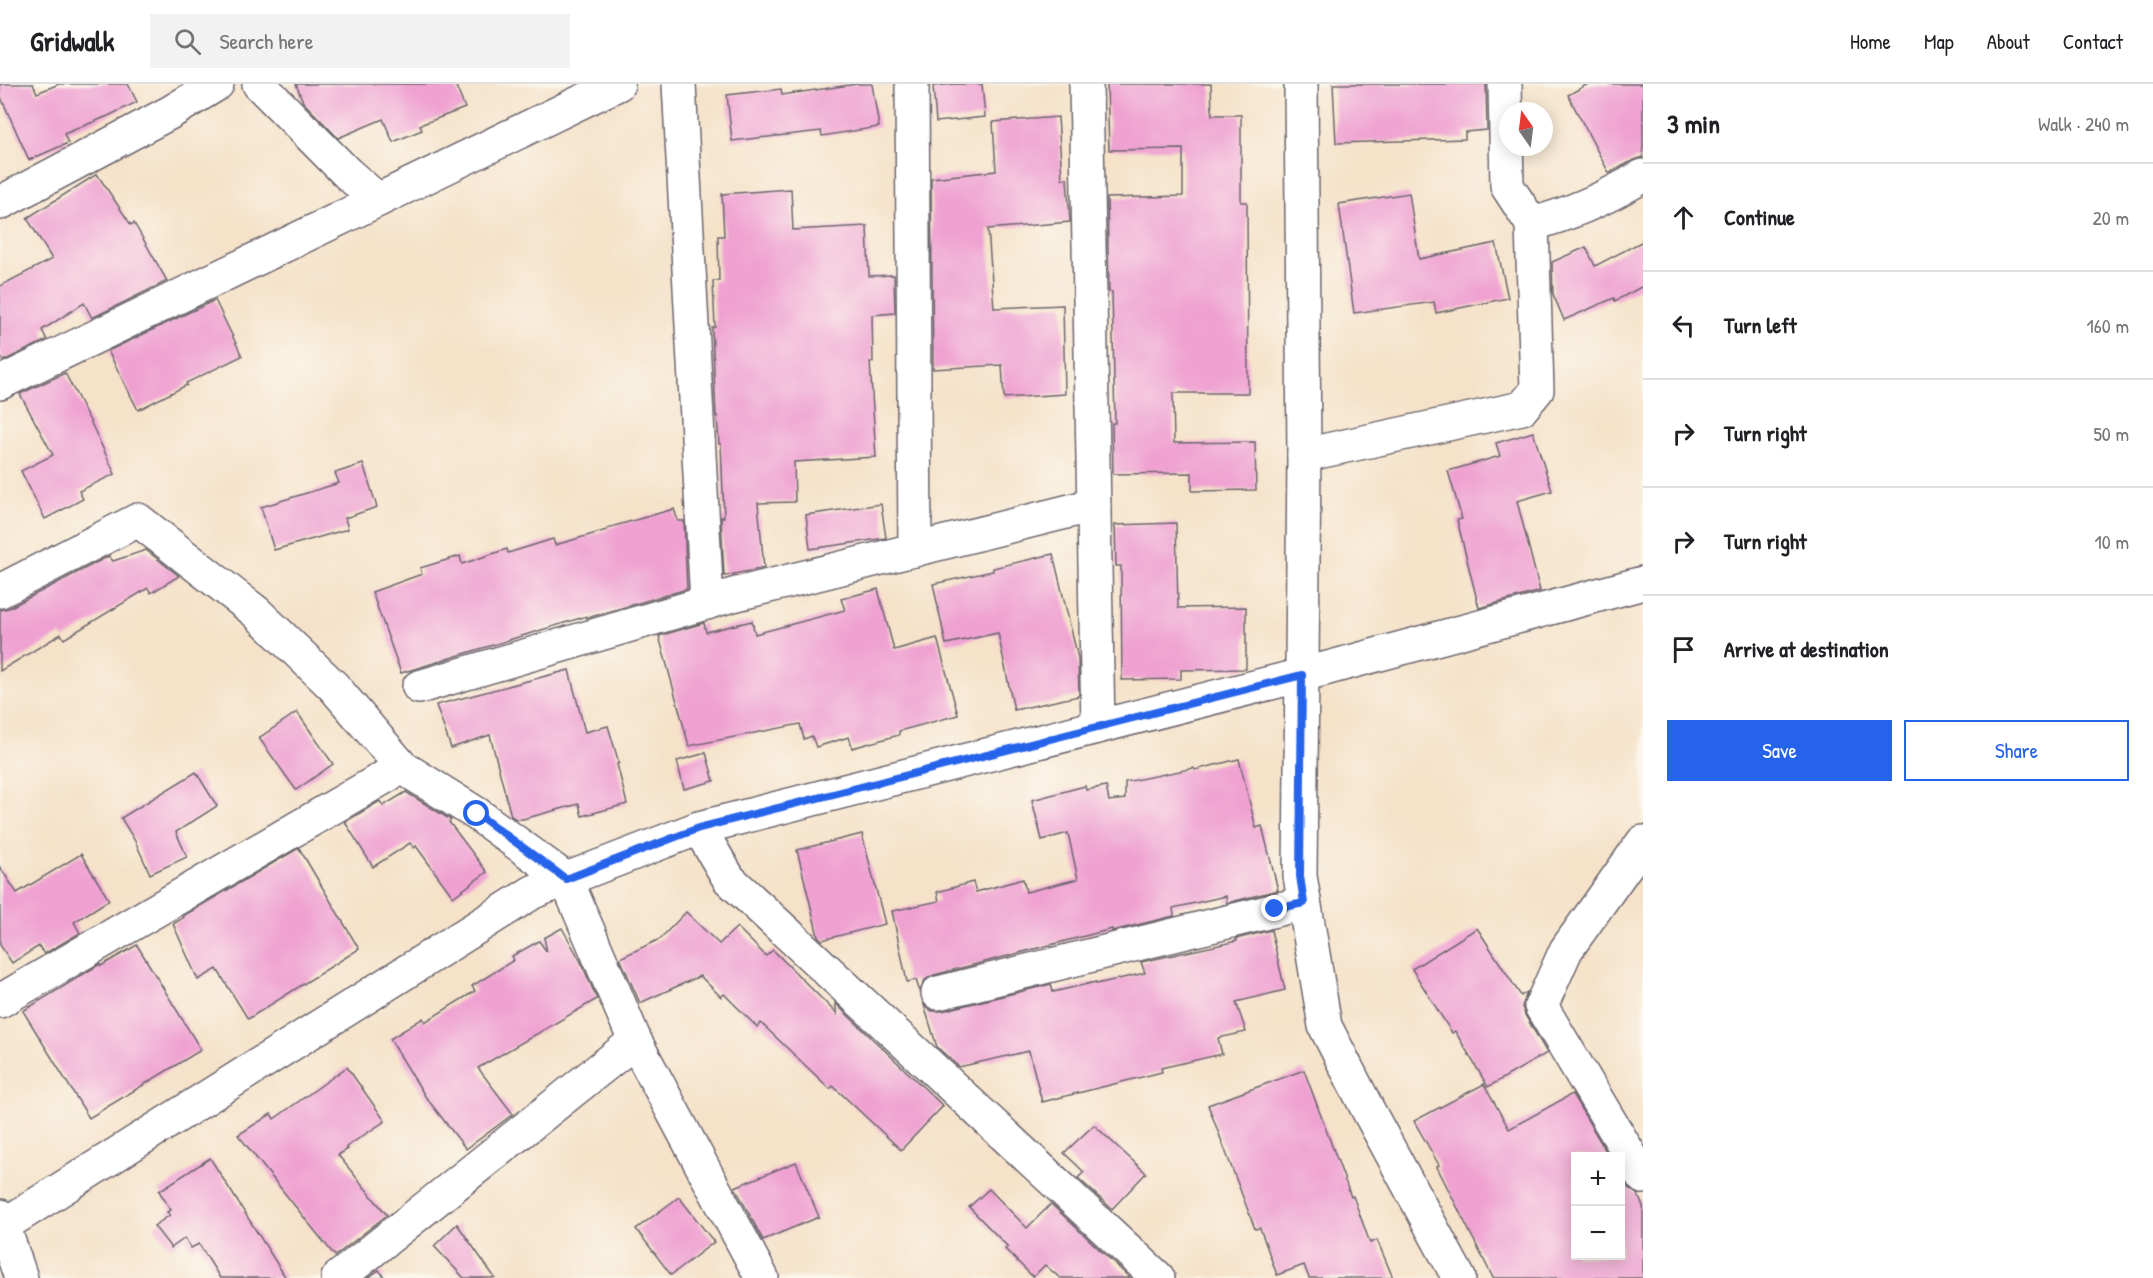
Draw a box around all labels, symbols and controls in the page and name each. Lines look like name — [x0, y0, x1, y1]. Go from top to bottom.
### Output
search box — [150, 14, 570, 68]
text: Gridwalk — [30, 22, 114, 60]
icon: search — [171, 25, 204, 58]
text: Search here — [219, 26, 313, 56]
text: Home — [1850, 27, 1891, 56]
text: Map — [1924, 27, 1954, 56]
text: About — [1987, 27, 2030, 56]
text: Contact — [2063, 27, 2123, 56]
north arrow — [1499, 102, 1553, 156]
text: 3 min — [1667, 106, 1720, 141]
text: Walk · 240 m — [2038, 110, 2129, 137]
icon: ahead — [1667, 201, 1700, 234]
text: Continue — [1724, 202, 1795, 232]
text: 20 m — [2092, 204, 2129, 231]
icon: left — [1667, 309, 1700, 342]
text: Turn left — [1724, 310, 1797, 340]
text: 160 m — [2087, 312, 2129, 339]
icon: right — [1667, 417, 1700, 450]
text: Turn right — [1724, 418, 1807, 448]
text: 50 m — [2093, 420, 2129, 447]
icon: right — [1667, 525, 1700, 558]
text: Turn right — [1724, 526, 1807, 556]
text: 10 m — [2095, 528, 2129, 555]
icon: arrive — [1667, 633, 1700, 666]
text: Arrive at destination — [1724, 634, 1889, 664]
button: Save — [1667, 720, 1892, 781]
button: Share — [1904, 720, 2129, 781]
route start — [463, 800, 489, 826]
route end — [1261, 895, 1287, 921]
map controls — [1571, 1152, 1625, 1260]
button: + — [1571, 1152, 1625, 1206]
button: − — [1571, 1206, 1625, 1260]

